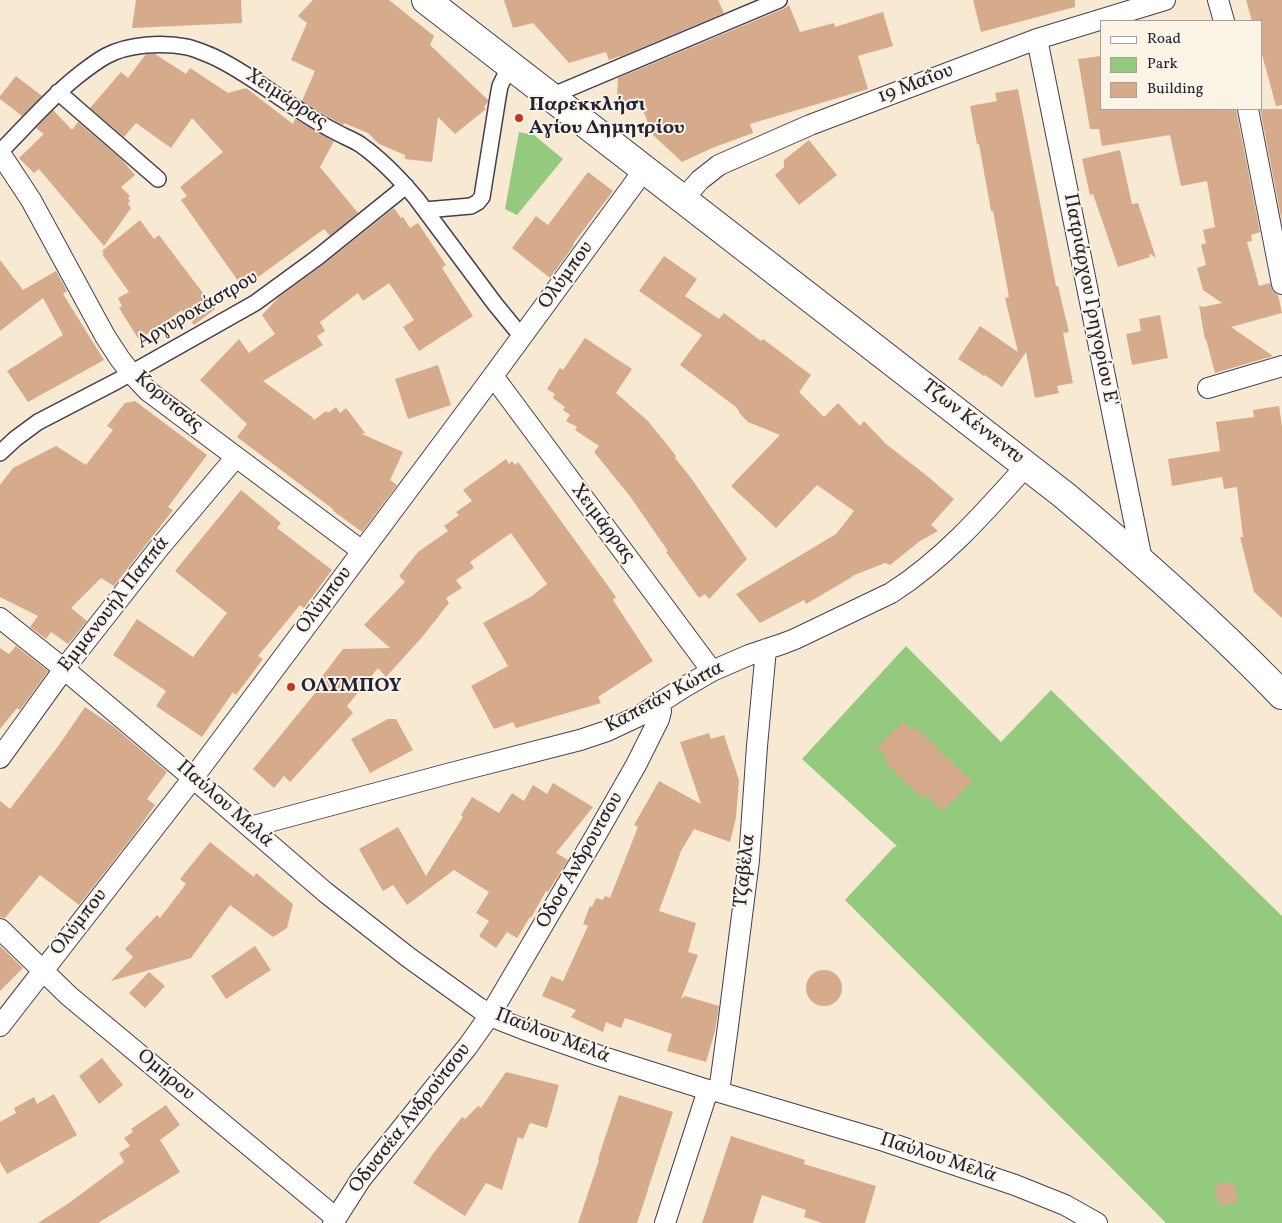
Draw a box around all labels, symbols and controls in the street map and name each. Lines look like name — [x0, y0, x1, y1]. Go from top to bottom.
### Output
legend — [1100, 20, 1262, 110]
text: Road — [1147, 29, 1181, 50]
text: Park — [1147, 54, 1178, 75]
street label: 19 Μαΐου — [875, 60, 957, 110]
street label: Χειμάρρας — [241, 65, 331, 135]
text: Building — [1147, 79, 1203, 100]
place label: Παρεκκλήσι Αγίου Δημητρίου — [529, 94, 685, 141]
marker: Παρεκκλήσι Αγίου Δημητρίου — [513, 112, 525, 124]
street label: Πατριάρχου Γρηγορίου Ε' — [1057, 192, 1121, 408]
street label: Ολύμπου — [534, 237, 600, 315]
street label: Αργυροκάστρου — [133, 267, 263, 355]
street label: Κορυτσάς — [129, 367, 207, 439]
street label: Τζων Κέννεντυ — [916, 375, 1028, 471]
street label: Χειμάρρας — [565, 480, 639, 568]
street label: Εμμανουήλ Παππά — [55, 532, 175, 678]
street label: Ολύμπου — [292, 563, 358, 639]
street label: Καπετάν Κώττα — [602, 657, 728, 739]
place label: ΟΛΥΜΠΟΥ — [301, 675, 401, 699]
marker: ΟΛΥΜΠΟΥ — [285, 681, 297, 693]
street label: Παύλου Μελά — [170, 756, 278, 854]
street label: Οδοσ Ανδρουτσου — [532, 789, 630, 933]
street label: Τζαβέλα — [730, 833, 762, 909]
street label: Ολύμπου — [46, 885, 114, 961]
street label: Παύλου Μελά — [491, 1004, 613, 1070]
street label: Οδυσσέα Ανδρούτσου — [345, 1039, 477, 1199]
street label: Ομήρου — [131, 1045, 199, 1107]
street label: Παύλου Μελά — [877, 1129, 999, 1189]

